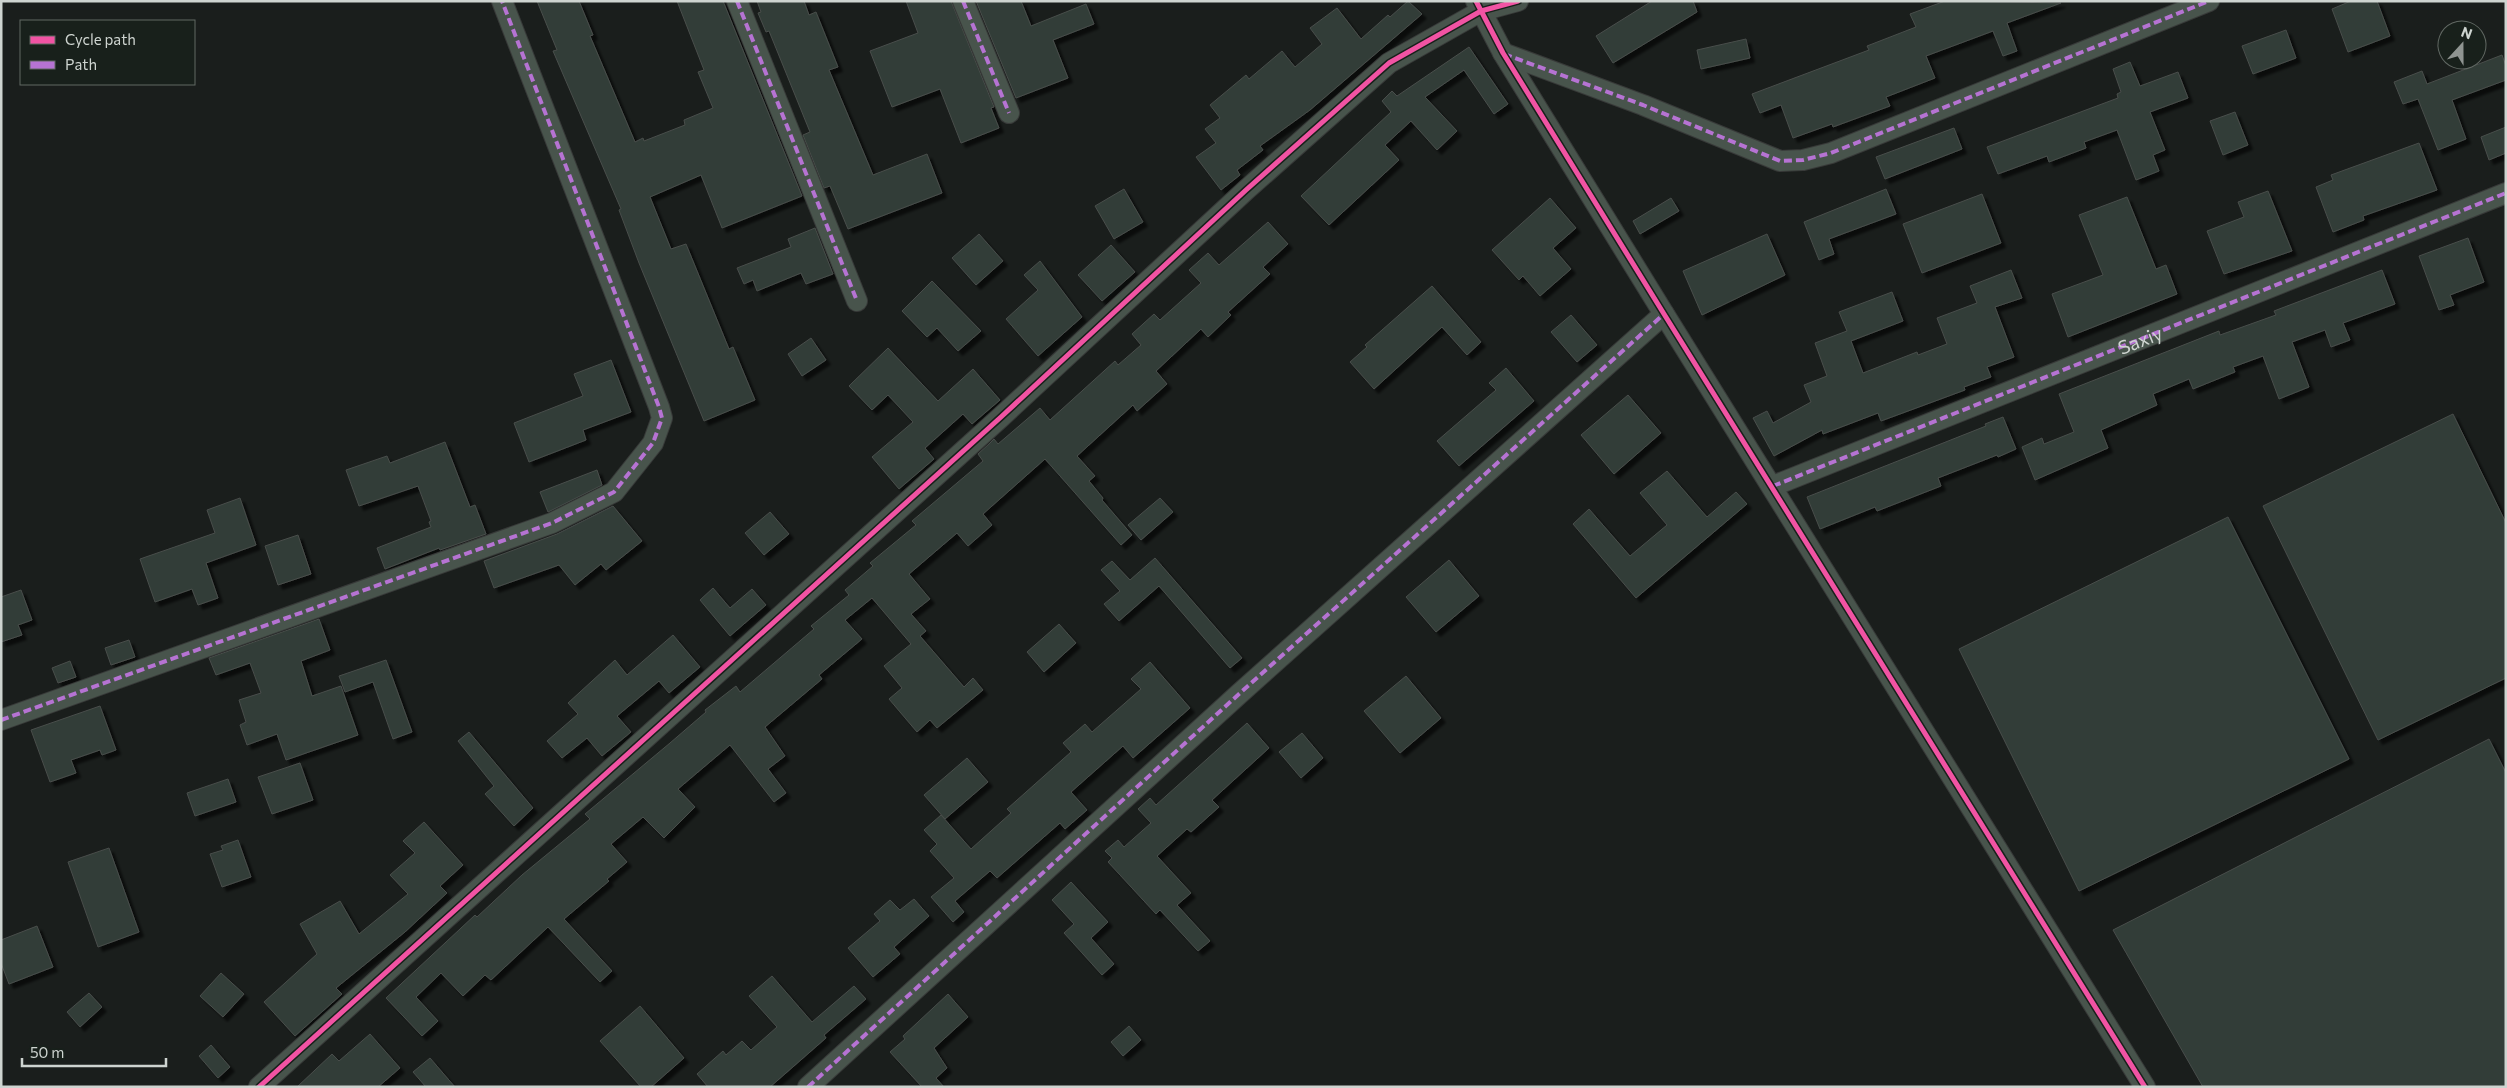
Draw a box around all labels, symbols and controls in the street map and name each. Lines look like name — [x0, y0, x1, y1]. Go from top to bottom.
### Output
legend — [20, 20, 195, 85]
north arrow — [2437, 20, 2487, 70]
text: N — [2459, 23, 2475, 42]
text: Cycle path — [65, 30, 136, 48]
text: Path — [65, 55, 97, 73]
street label: Saxiy — [2114, 320, 2166, 359]
scale bar — [22, 1036, 166, 1068]
text: 50 m — [30, 1043, 64, 1061]

